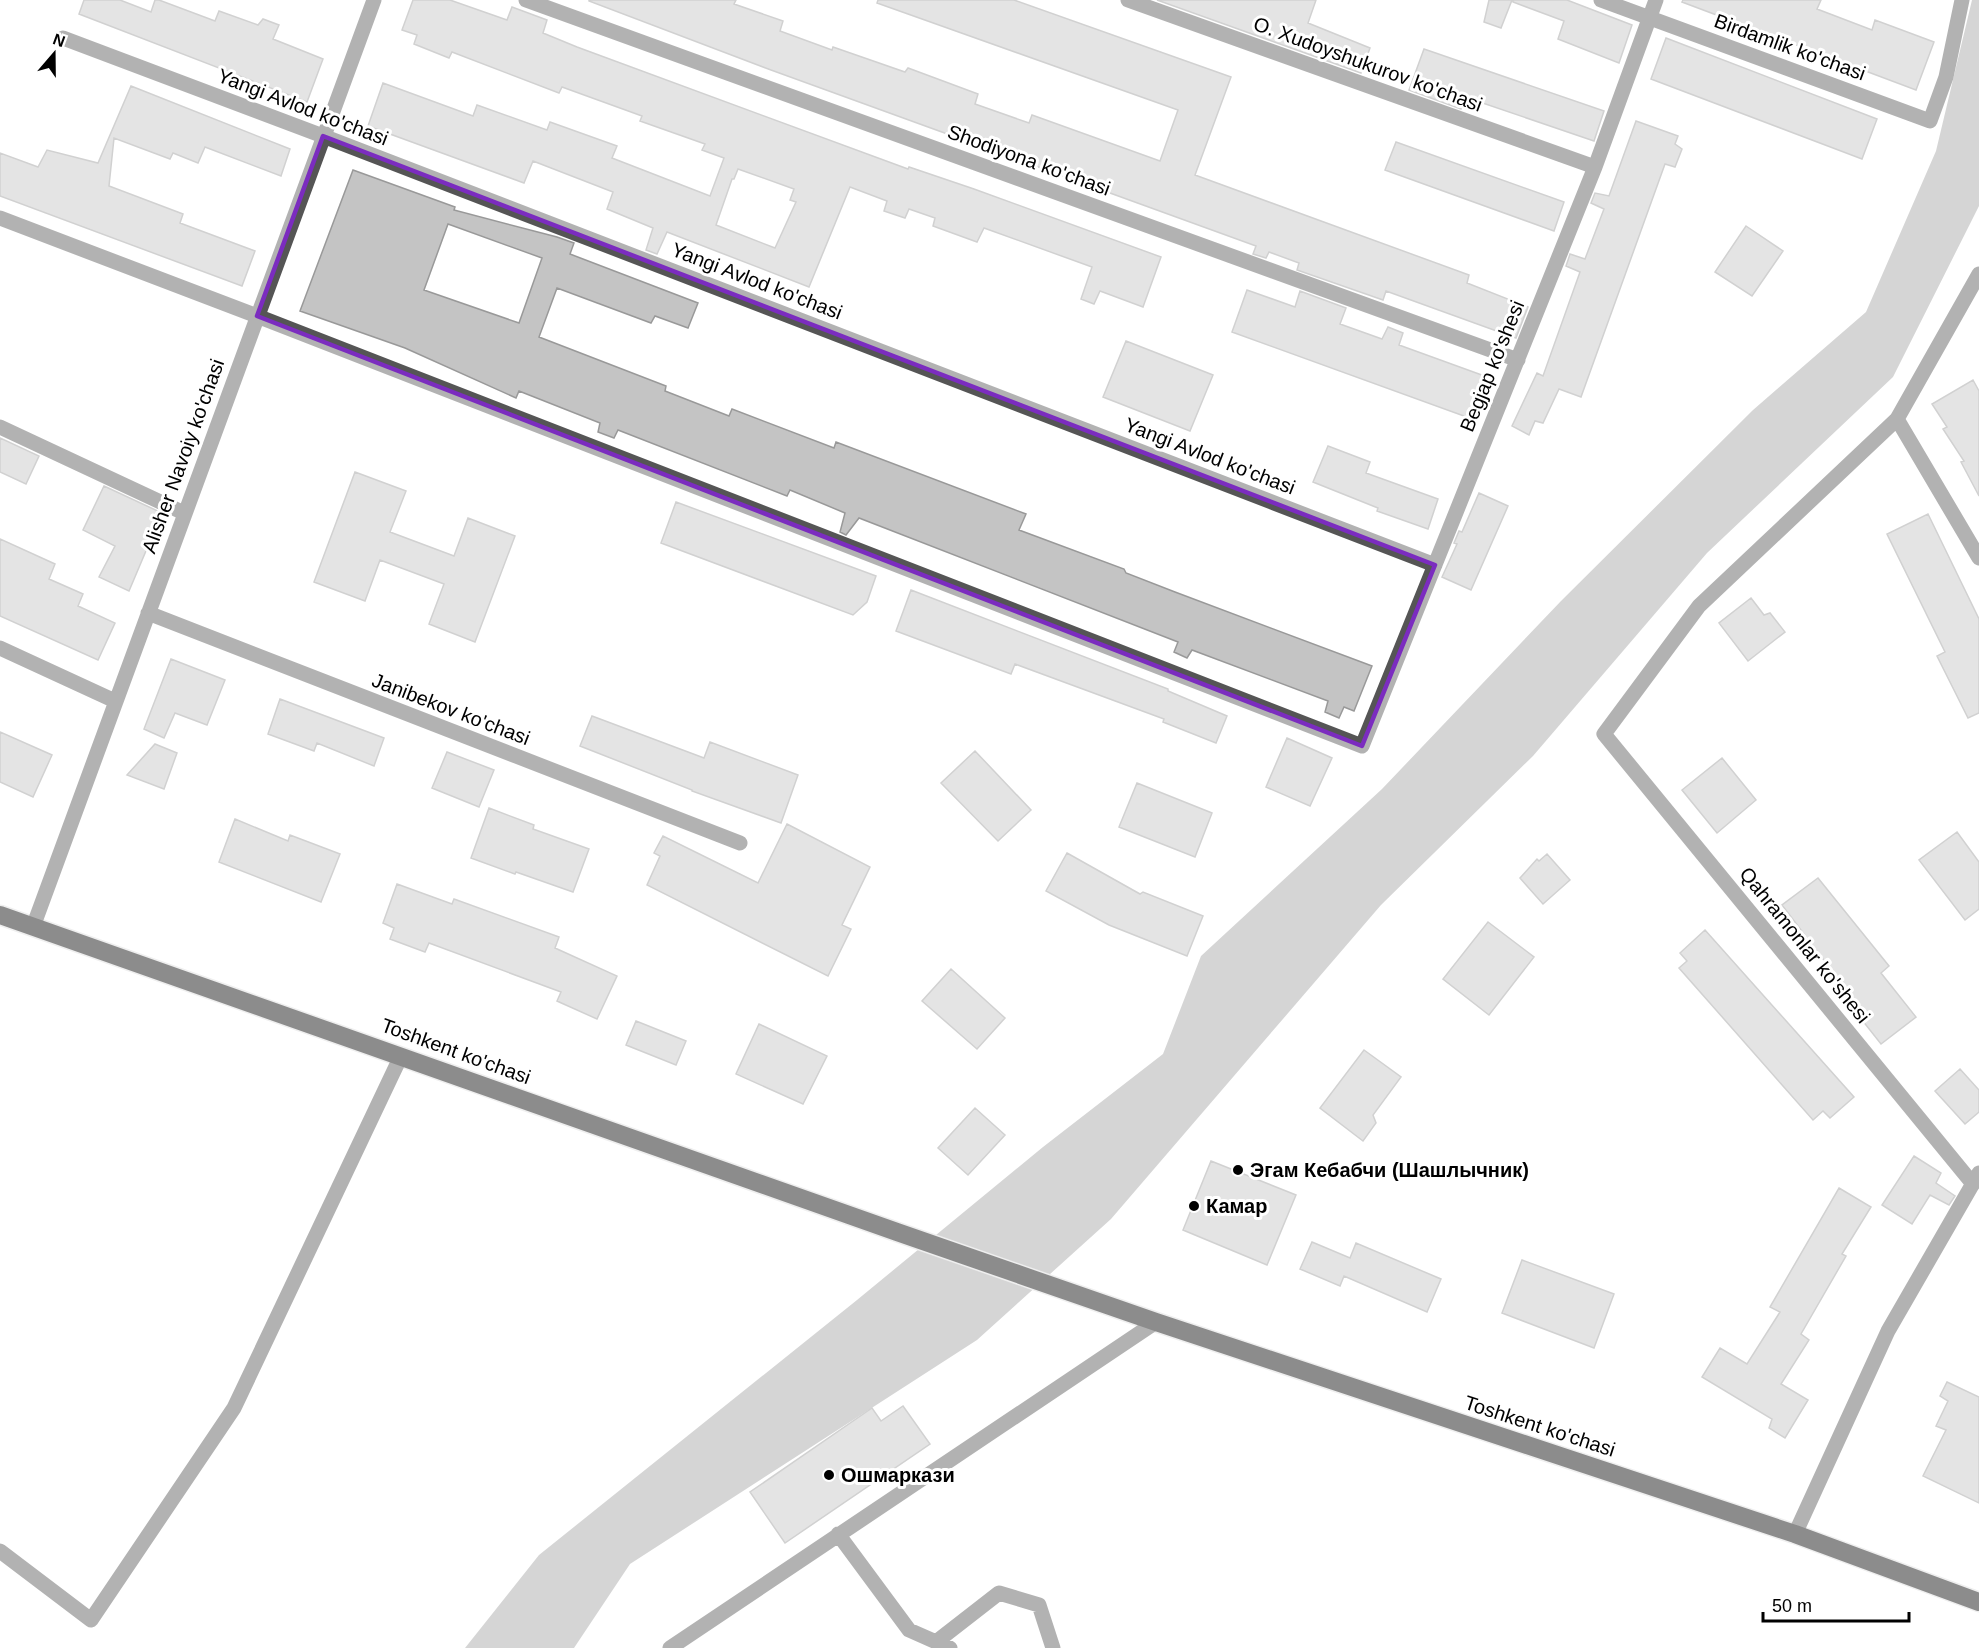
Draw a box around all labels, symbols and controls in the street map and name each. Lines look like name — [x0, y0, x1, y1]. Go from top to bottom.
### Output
street label: Birdamlik ko'chasi — [1711, 9, 1869, 85]
street label: O. Xudoyshukurov ko'chasi — [1251, 12, 1485, 116]
north arrow — [24, 24, 84, 84]
text: N — [51, 30, 67, 50]
street label: Yangi Avlod ko'chasi — [215, 64, 391, 150]
street label: Shodiyona ko'chasi — [945, 120, 1113, 200]
street label: Yangi Avlod ko'chasi — [669, 238, 845, 324]
street label: Begjap ko'shesi — [1456, 297, 1528, 435]
street label: Alisher Navoiy ko'chasi — [138, 356, 228, 556]
street label: Yangi Avlod ko'chasi — [1122, 413, 1298, 499]
street label: Janibekov ko'chasi — [369, 669, 533, 749]
street label: Qahramonlar ko'shesi — [1735, 863, 1875, 1027]
street label: Toshkent ko'chasi — [378, 1014, 534, 1088]
place label: Эгам Кебабчи (Шашлычник) — [1250, 1159, 1529, 1181]
marker: Эгам Кебабчи (Шашлычник) — [1231, 1163, 1245, 1177]
place label: Камар — [1206, 1195, 1267, 1217]
marker: Камар — [1187, 1199, 1201, 1213]
street label: Toshkent ko'chasi — [1462, 1391, 1618, 1461]
place label: Ошмаркази — [841, 1464, 955, 1486]
marker: Ошмаркази — [822, 1468, 836, 1482]
scale bar — [1763, 1585, 1908, 1623]
text: 50 m — [1772, 1596, 1812, 1616]

